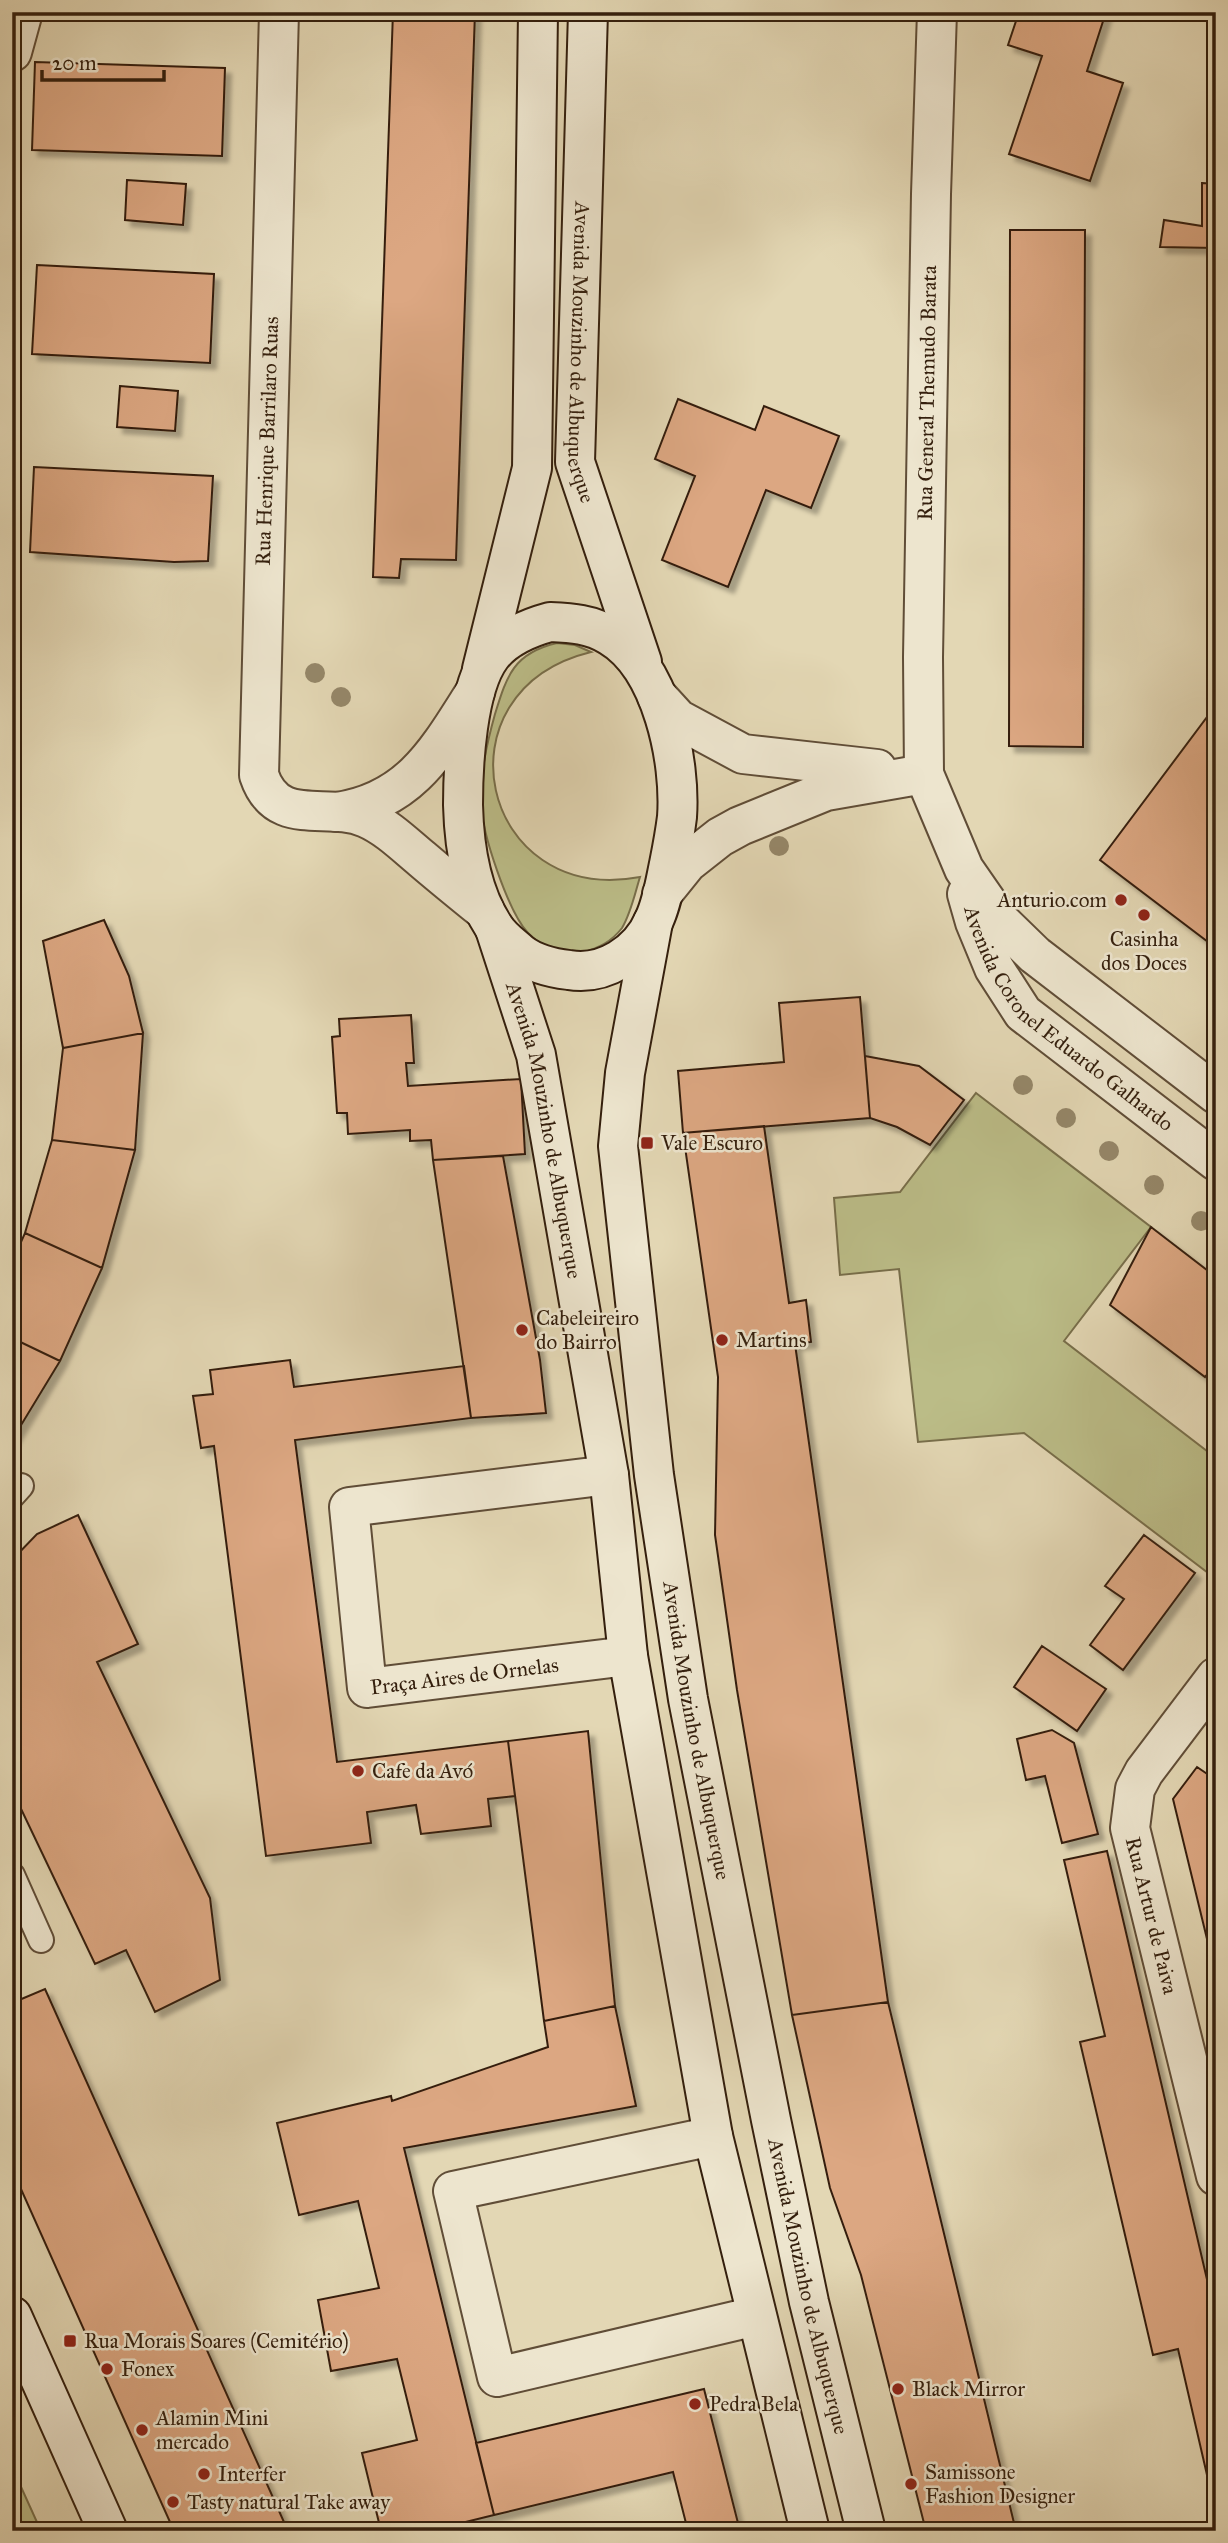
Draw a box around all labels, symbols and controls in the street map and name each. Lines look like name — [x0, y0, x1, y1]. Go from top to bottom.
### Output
scale bar — [42, 38, 164, 82]
text: 20 m — [52, 50, 97, 76]
street label: Avenida Mouzinho de Albuquerque — [561, 200, 601, 506]
street label: Rua General Themudo Barata — [912, 265, 942, 521]
street label: Rua Henrique Barrilaro Ruas — [250, 316, 284, 566]
place label: Anturio.com — [996, 887, 1107, 913]
marker: Anturio.com — [1113, 892, 1129, 908]
street label: Avenida Coronel Eduardo Galhardo — [958, 902, 1179, 1137]
marker: Casinha dos Doces — [1136, 907, 1152, 923]
place label: Casinha dos Doces — [1101, 926, 1187, 976]
street label: Avenida Mouzinho de Albuquerque — [500, 978, 588, 1281]
place label: Vale Escuro — [660, 1130, 763, 1156]
marker: Vale Escuro — [639, 1135, 655, 1151]
place label: Cabeleireiro do Bairro — [536, 1305, 639, 1355]
marker: Cabeleireiro do Bairro — [514, 1322, 530, 1338]
place label: Martins — [736, 1327, 807, 1353]
marker: Martins — [714, 1332, 730, 1348]
street label: Avenida Mouzinho de Albuquerque — [657, 1579, 736, 1882]
street label: Praça Aires de Ornelas — [369, 1652, 560, 1700]
place label: Cafe da Avó — [372, 1758, 473, 1784]
marker: Cafe da Avó — [350, 1763, 366, 1779]
street label: Rua Artur de Paiva — [1120, 1834, 1184, 1997]
street label: Avenida Mouzinho de Albuquerque — [762, 2135, 855, 2437]
place label: Rua Morais Soares (Cemitério) — [84, 2328, 349, 2354]
marker: Rua Morais Soares (Cemitério) — [62, 2333, 78, 2349]
place label: Fonex — [121, 2356, 175, 2382]
marker: Fonex — [99, 2361, 115, 2377]
place label: Black Mirror — [912, 2376, 1025, 2402]
marker: Black Mirror — [890, 2381, 906, 2397]
place label: Pedra Bela — [709, 2391, 798, 2417]
marker: Pedra Bela — [687, 2396, 703, 2412]
place label: Alamin Mini mercado — [155, 2405, 269, 2455]
marker: Alamin Mini mercado — [134, 2422, 150, 2438]
place label: Samissone Fashion Designer — [925, 2459, 1075, 2509]
place label: Interfer — [218, 2461, 286, 2487]
marker: Interfer — [196, 2466, 212, 2482]
marker: Samissone Fashion Designer — [903, 2476, 919, 2492]
place label: Tasty natural Take away — [187, 2489, 391, 2515]
marker: Tasty natural Take away — [165, 2494, 181, 2510]

